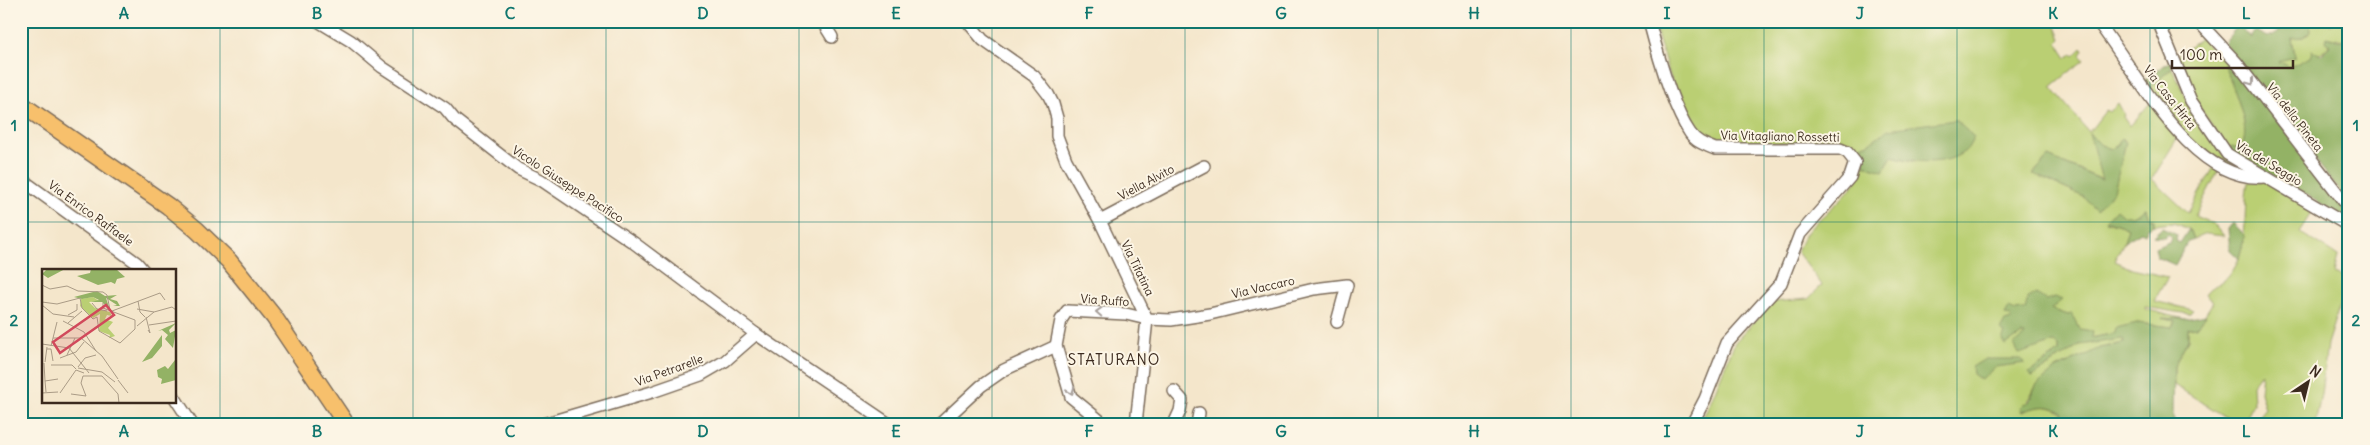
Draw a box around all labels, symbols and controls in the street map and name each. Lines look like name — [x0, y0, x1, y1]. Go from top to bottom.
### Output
text: A — [119, 3, 129, 23]
text: B — [312, 3, 323, 23]
text: C — [505, 3, 516, 23]
text: D — [697, 3, 709, 23]
text: E — [891, 3, 901, 23]
text: F — [1084, 3, 1094, 23]
text: G — [1275, 3, 1287, 23]
text: H — [1468, 3, 1480, 23]
text: I — [1664, 3, 1671, 23]
text: J — [1856, 3, 1865, 23]
text: K — [2048, 3, 2058, 23]
text: L — [2242, 3, 2251, 23]
scale bar — [2172, 38, 2294, 70]
text: 100 m — [2180, 45, 2222, 64]
street label: Via Casa Hirta — [2140, 62, 2200, 132]
one-way arrow — [2245, 76, 2254, 86]
street label: Via della Pineta — [2264, 80, 2326, 154]
text: 1 — [11, 115, 17, 135]
text: 1 — [2353, 115, 2359, 135]
street label: Via Vitagliano Rossetti — [1720, 127, 1840, 145]
street label: Via del Seggio — [2233, 137, 2305, 189]
street label: Vicolo Giuseppe Pacifico — [509, 142, 627, 226]
street label: Viella Alvito — [1115, 161, 1177, 203]
street label: Via Enrico Raffaele — [46, 177, 136, 249]
street label: Via Tifatina — [1118, 238, 1158, 298]
inset map — [42, 269, 176, 402]
street label: Via Vaccaro — [1230, 272, 1296, 302]
street label: Via Ruffo — [1080, 291, 1130, 309]
one-way arrow — [1095, 307, 1103, 318]
text: 2 — [10, 310, 19, 330]
text: 2 — [2352, 310, 2361, 330]
district label: STATURANO — [1068, 350, 1160, 369]
street label: Via Petrarelle — [633, 351, 705, 389]
north arrow — [2282, 358, 2332, 408]
text: N — [2306, 361, 2325, 382]
one-way arrow — [1065, 386, 1075, 395]
text: A — [119, 421, 129, 441]
text: B — [312, 421, 323, 441]
text: C — [505, 421, 516, 441]
text: D — [697, 421, 709, 441]
text: E — [891, 421, 901, 441]
text: F — [1084, 421, 1094, 441]
text: G — [1275, 421, 1287, 441]
text: H — [1468, 421, 1480, 441]
text: I — [1664, 421, 1671, 441]
text: J — [1856, 421, 1865, 441]
text: K — [2048, 421, 2058, 441]
text: L — [2242, 421, 2251, 441]

